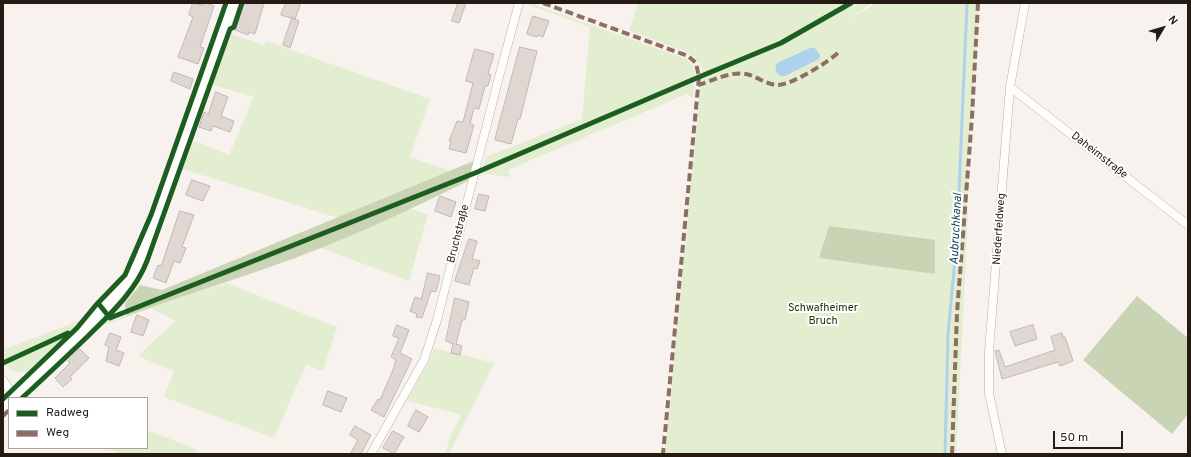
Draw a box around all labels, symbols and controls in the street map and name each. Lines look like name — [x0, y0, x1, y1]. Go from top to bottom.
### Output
north arrow — [1143, 8, 1183, 48]
text: N — [1165, 13, 1180, 28]
street label: Daheimstraße — [1068, 130, 1130, 182]
water label: Aubruchkanal — [948, 193, 966, 265]
street label: Niederfeldweg — [991, 193, 1009, 265]
street label: Bruchstraße — [445, 203, 473, 265]
park label: Schwafheimer Bruch — [788, 302, 858, 328]
legend — [8, 397, 148, 449]
text: Radweg — [46, 405, 89, 421]
scale bar — [1055, 423, 1125, 449]
text: Weg — [46, 425, 69, 441]
text: 50 m — [1060, 430, 1088, 446]

